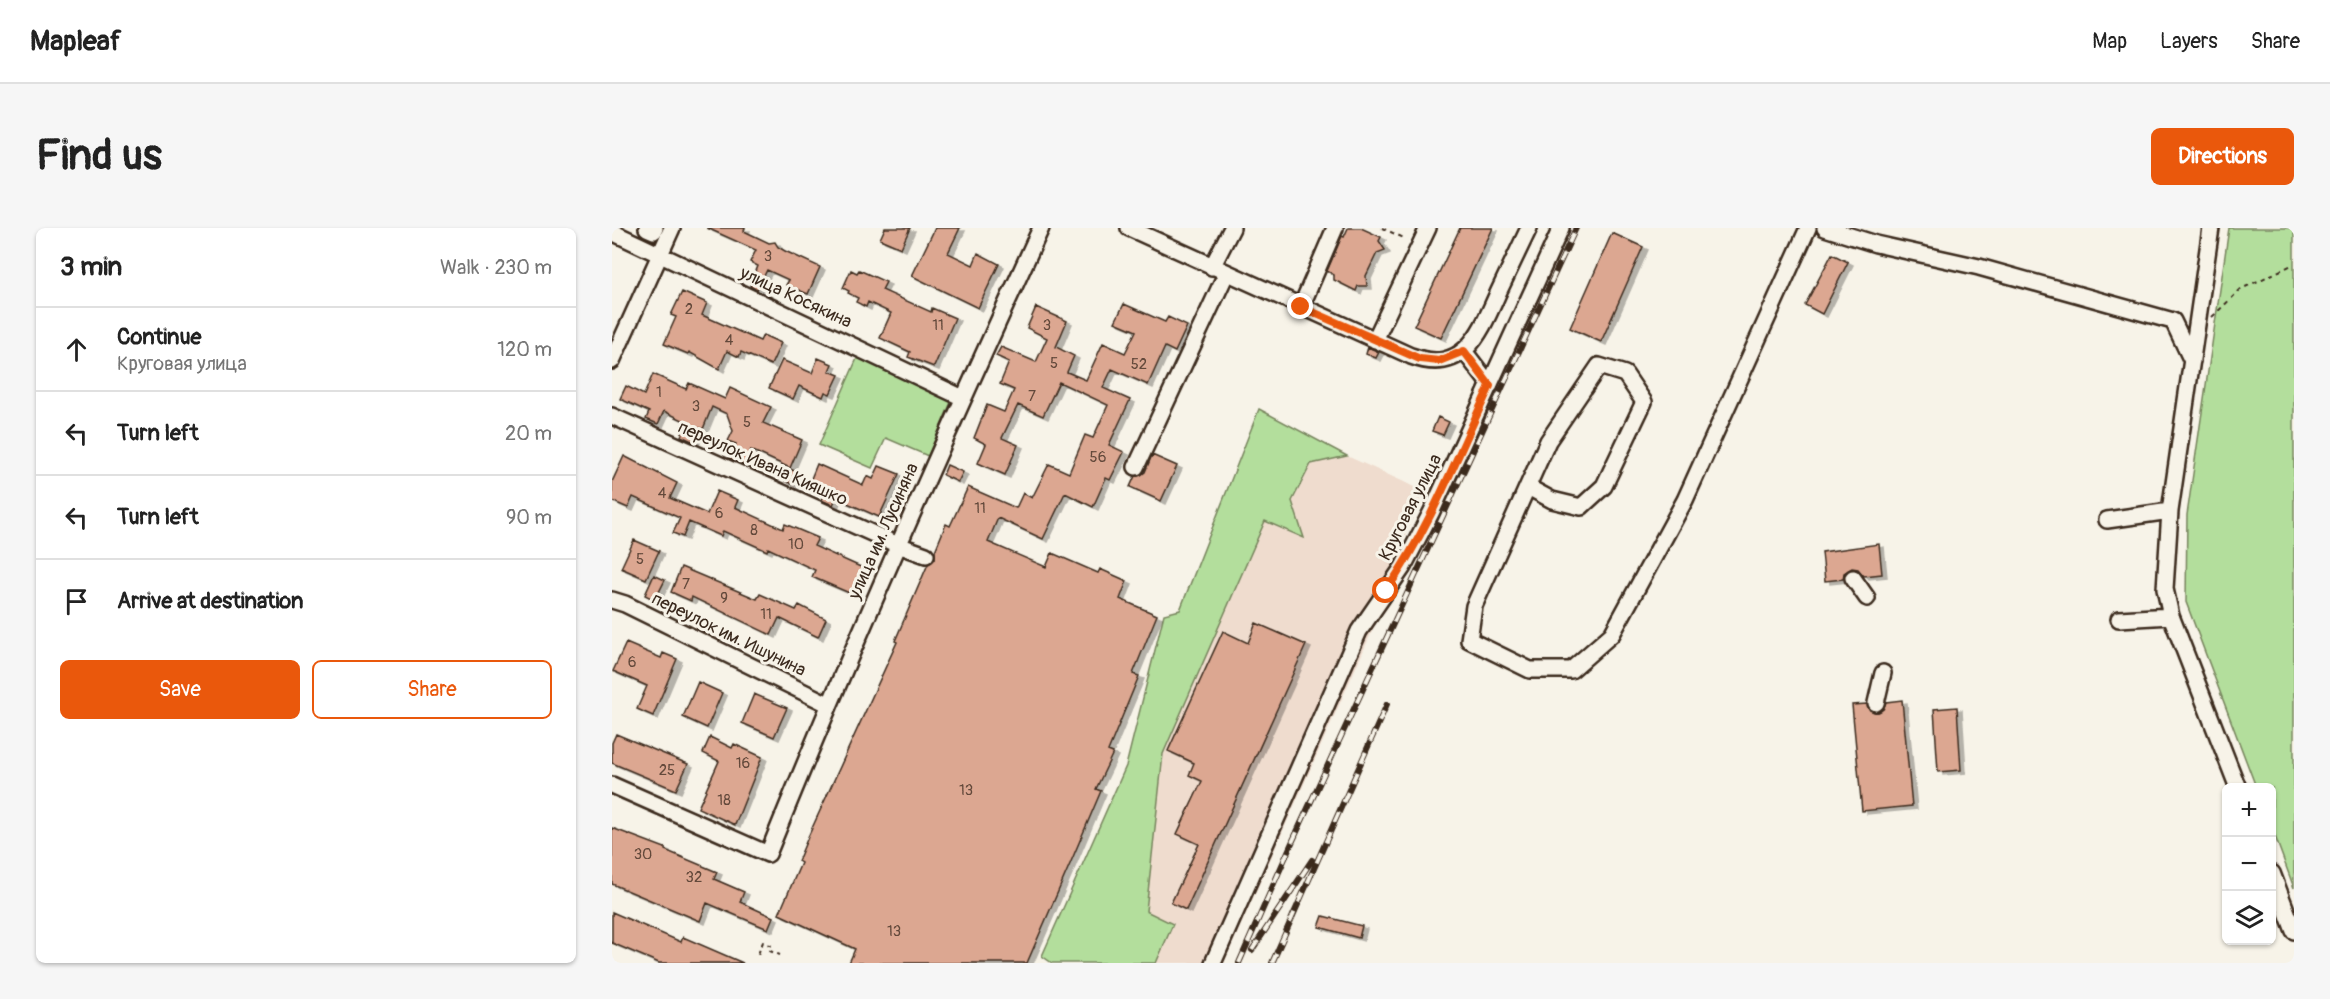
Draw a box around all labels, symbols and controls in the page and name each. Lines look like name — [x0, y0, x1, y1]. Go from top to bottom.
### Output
text: Mapleaf — [30, 24, 121, 59]
text: Map — [2092, 28, 2127, 55]
text: Layers — [2160, 28, 2218, 55]
text: Share — [2251, 28, 2300, 55]
button: Directions — [2151, 128, 2294, 185]
text: Find us — [36, 130, 162, 182]
house number: 3 — [764, 247, 772, 266]
text: 3 min — [60, 251, 122, 283]
text: Walk · 230 m — [440, 255, 552, 280]
street label: улица Косякина — [735, 261, 855, 333]
route end — [1287, 293, 1313, 319]
house number: 2 — [685, 300, 693, 319]
house number: 11 — [932, 316, 944, 335]
house number: 3 — [1043, 316, 1051, 335]
text: Continue — [117, 323, 201, 351]
house number: 4 — [725, 331, 734, 350]
icon: ahead — [60, 333, 93, 366]
text: 120 m — [497, 337, 552, 362]
text: Круговая улица — [117, 351, 247, 376]
house number: 5 — [1050, 354, 1058, 373]
house number: 52 — [1131, 355, 1147, 374]
house number: 1 — [656, 383, 662, 402]
house number: 7 — [1028, 387, 1036, 406]
house number: 3 — [692, 397, 700, 416]
house number: 5 — [743, 413, 751, 432]
street label: переулок Ивана Кияшко — [674, 416, 851, 511]
icon: left — [60, 417, 93, 450]
text: Turn left — [117, 419, 199, 447]
text: 20 m — [505, 421, 552, 446]
house number: 56 — [1090, 448, 1106, 467]
street label: Круговая улица — [1374, 450, 1447, 564]
street label: улица им. Лусиняна — [843, 459, 924, 604]
house number: 4 — [658, 484, 667, 503]
house number: 11 — [974, 499, 986, 518]
icon: left — [60, 501, 93, 534]
text: Turn left — [117, 503, 199, 531]
house number: 6 — [715, 504, 723, 523]
text: 90 m — [506, 505, 552, 530]
house number: 8 — [750, 521, 758, 540]
house number: 10 — [788, 535, 804, 554]
house number: 5 — [636, 550, 644, 569]
house number: 7 — [682, 575, 690, 594]
route start — [1372, 577, 1398, 603]
icon: arrive — [60, 585, 93, 618]
text: Arrive at destination — [117, 587, 303, 615]
street label: переулок им. Ишунина — [648, 587, 810, 682]
house number: 9 — [720, 589, 728, 608]
house number: 11 — [760, 605, 772, 624]
house number: 6 — [628, 653, 636, 672]
button: Save — [60, 660, 300, 719]
button: Share — [312, 660, 552, 719]
house number: 16 — [736, 754, 750, 773]
house number: 25 — [659, 761, 675, 780]
house number: 13 — [959, 781, 973, 800]
map controls — [2222, 783, 2276, 945]
button: + — [2222, 783, 2276, 837]
house number: 18 — [717, 791, 731, 810]
button: − — [2222, 837, 2276, 891]
house number: 30 — [634, 845, 652, 864]
house number: 32 — [686, 868, 702, 887]
button: layers — [2222, 891, 2276, 945]
house number: 13 — [887, 922, 901, 941]

